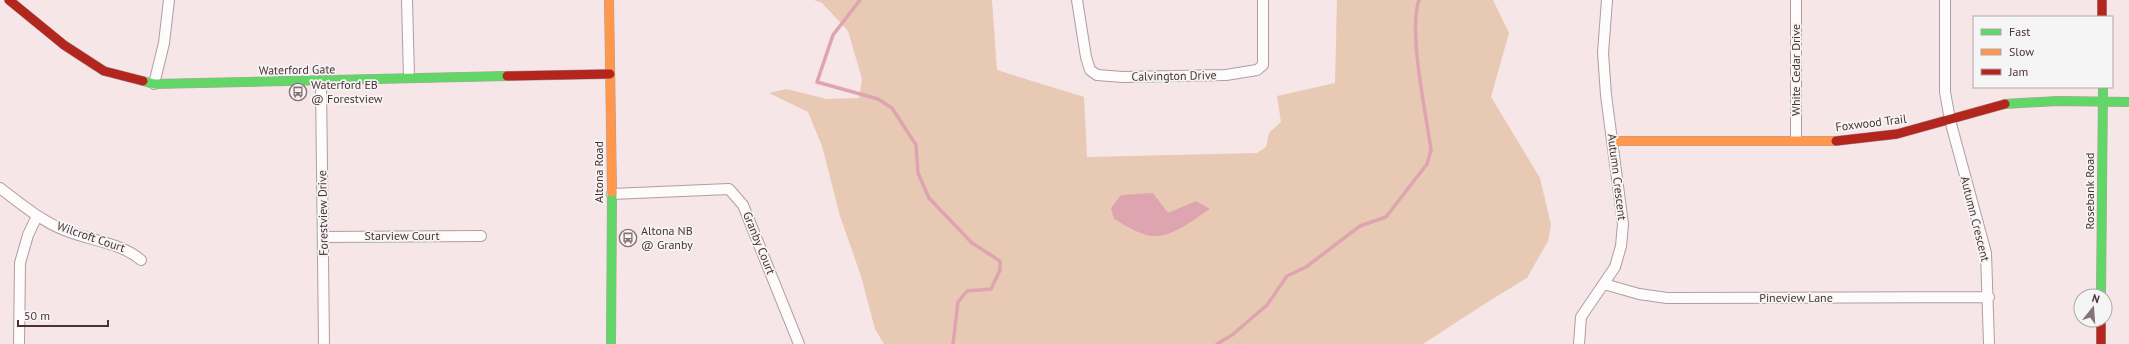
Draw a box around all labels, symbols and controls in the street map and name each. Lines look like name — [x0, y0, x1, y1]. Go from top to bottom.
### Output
legend — [1973, 16, 2113, 88]
street label: White Cedar Drive — [1788, 24, 1803, 116]
text: Fast — [2009, 24, 2030, 39]
text: Slow — [2009, 44, 2034, 59]
street label: Waterford Gate — [259, 61, 335, 78]
text: Jam — [2008, 64, 2028, 79]
street label: Calvington Drive — [1131, 67, 1217, 84]
place label: Waterford EB @ Forestview — [311, 77, 383, 106]
bus stop icon: Waterford EB @ Forestview — [288, 82, 308, 102]
street label: Foxwood Trail — [1835, 111, 1908, 134]
street label: Autumn Crescent — [1605, 133, 1630, 221]
street label: Altona Road — [591, 141, 606, 203]
street label: Rosebank Road — [2082, 152, 2097, 230]
street label: Forestview Drive — [314, 170, 331, 256]
street label: Autumn Crescent — [1958, 175, 1993, 263]
street label: Granby Court — [740, 209, 779, 276]
street label: Wilcroft Court — [55, 218, 127, 255]
place label: Altona NB @ Granby — [641, 223, 693, 252]
street label: Starview Court — [364, 228, 440, 243]
bus stop icon: Altona NB @ Granby — [618, 228, 638, 248]
north arrow — [2073, 288, 2113, 328]
street label: Pineview Lane — [1759, 290, 1833, 305]
text: N — [2090, 291, 2101, 306]
scale bar — [18, 302, 108, 328]
text: 50 m — [24, 308, 50, 323]

